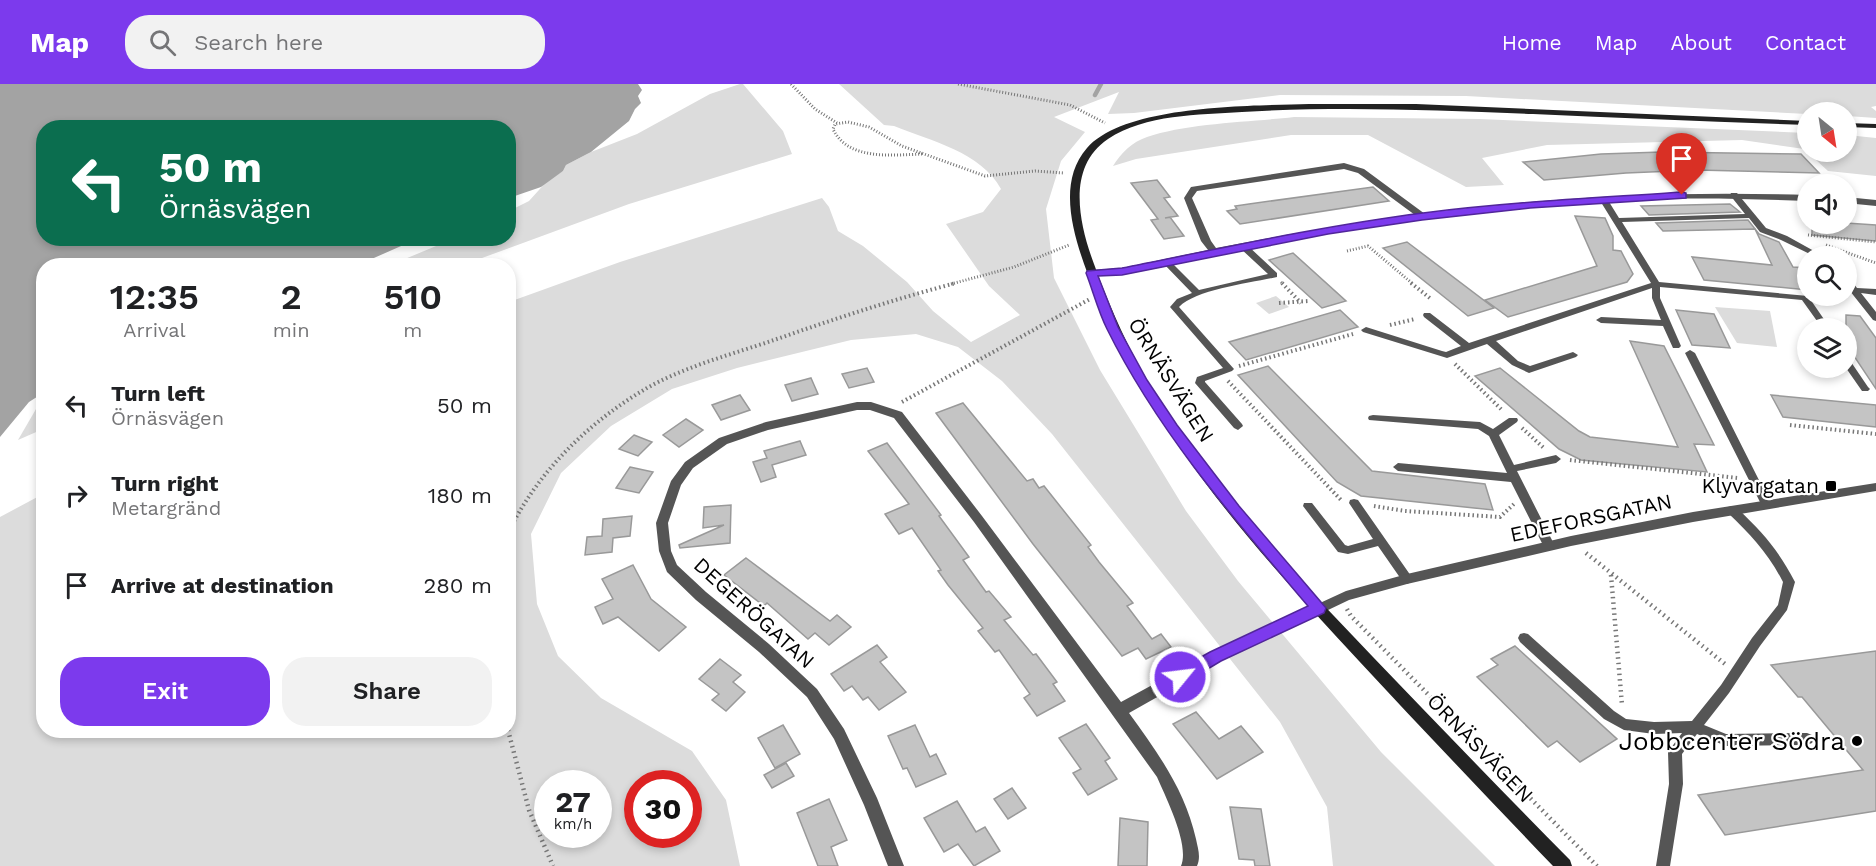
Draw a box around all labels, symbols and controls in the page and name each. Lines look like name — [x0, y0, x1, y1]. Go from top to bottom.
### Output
search box — [125, 15, 545, 69]
text: Map — [30, 26, 89, 59]
icon: search — [146, 26, 179, 59]
text: Search here — [194, 30, 323, 55]
text: Home — [1502, 30, 1562, 55]
text: Map — [1595, 30, 1638, 55]
text: About — [1671, 30, 1732, 55]
text: Contact — [1765, 30, 1846, 55]
north arrow — [1797, 102, 1857, 162]
map controls — [1797, 102, 1857, 378]
pin — [1656, 133, 1707, 195]
icon: arrive — [1665, 142, 1698, 175]
text: 50 m — [159, 143, 262, 192]
icon: left — [60, 144, 138, 222]
button: sound — [1797, 174, 1857, 234]
text: Örnäsvägen — [159, 193, 312, 225]
button: search — [1797, 246, 1857, 306]
text: 12:35 — [110, 276, 199, 318]
text: 2 — [281, 276, 302, 318]
text: 510 — [383, 276, 442, 318]
street label: ÖRNÄSVÄGEN — [1123, 313, 1220, 446]
text: Arrival — [123, 318, 186, 342]
text: min — [273, 318, 310, 342]
text: m — [403, 318, 422, 342]
button: layers — [1797, 318, 1857, 378]
text: Turn left — [111, 381, 205, 406]
icon: left — [60, 389, 93, 422]
text: 50 m — [437, 393, 492, 418]
text: Örnäsvägen — [111, 406, 224, 430]
text: Turn right — [111, 471, 218, 496]
place label: Klyvargatan — [1702, 473, 1819, 498]
icon: right — [60, 479, 93, 512]
marker: Klyvargatan — [1824, 479, 1838, 493]
text: 180 m — [428, 483, 492, 508]
street label: EDEFORSGATAN — [1508, 488, 1674, 547]
text: Metargränd — [111, 496, 221, 520]
street label: DEGERÖGATAN — [689, 552, 820, 673]
icon: arrive — [60, 569, 93, 602]
text: Arrive at destination — [111, 573, 334, 598]
text: 280 m — [423, 573, 492, 598]
position arrow — [1148, 645, 1212, 709]
button: Exit — [60, 657, 270, 726]
button: Share — [282, 657, 492, 726]
street label: ÖRNÄSVÄGEN — [1422, 688, 1539, 807]
place label: Jobbcenter Södra — [1619, 726, 1845, 756]
marker: Jobbcenter Södra — [1850, 734, 1864, 748]
speed limit sign: 30 — [624, 770, 702, 848]
text: 27 — [555, 784, 591, 819]
text: km/h — [554, 815, 592, 833]

